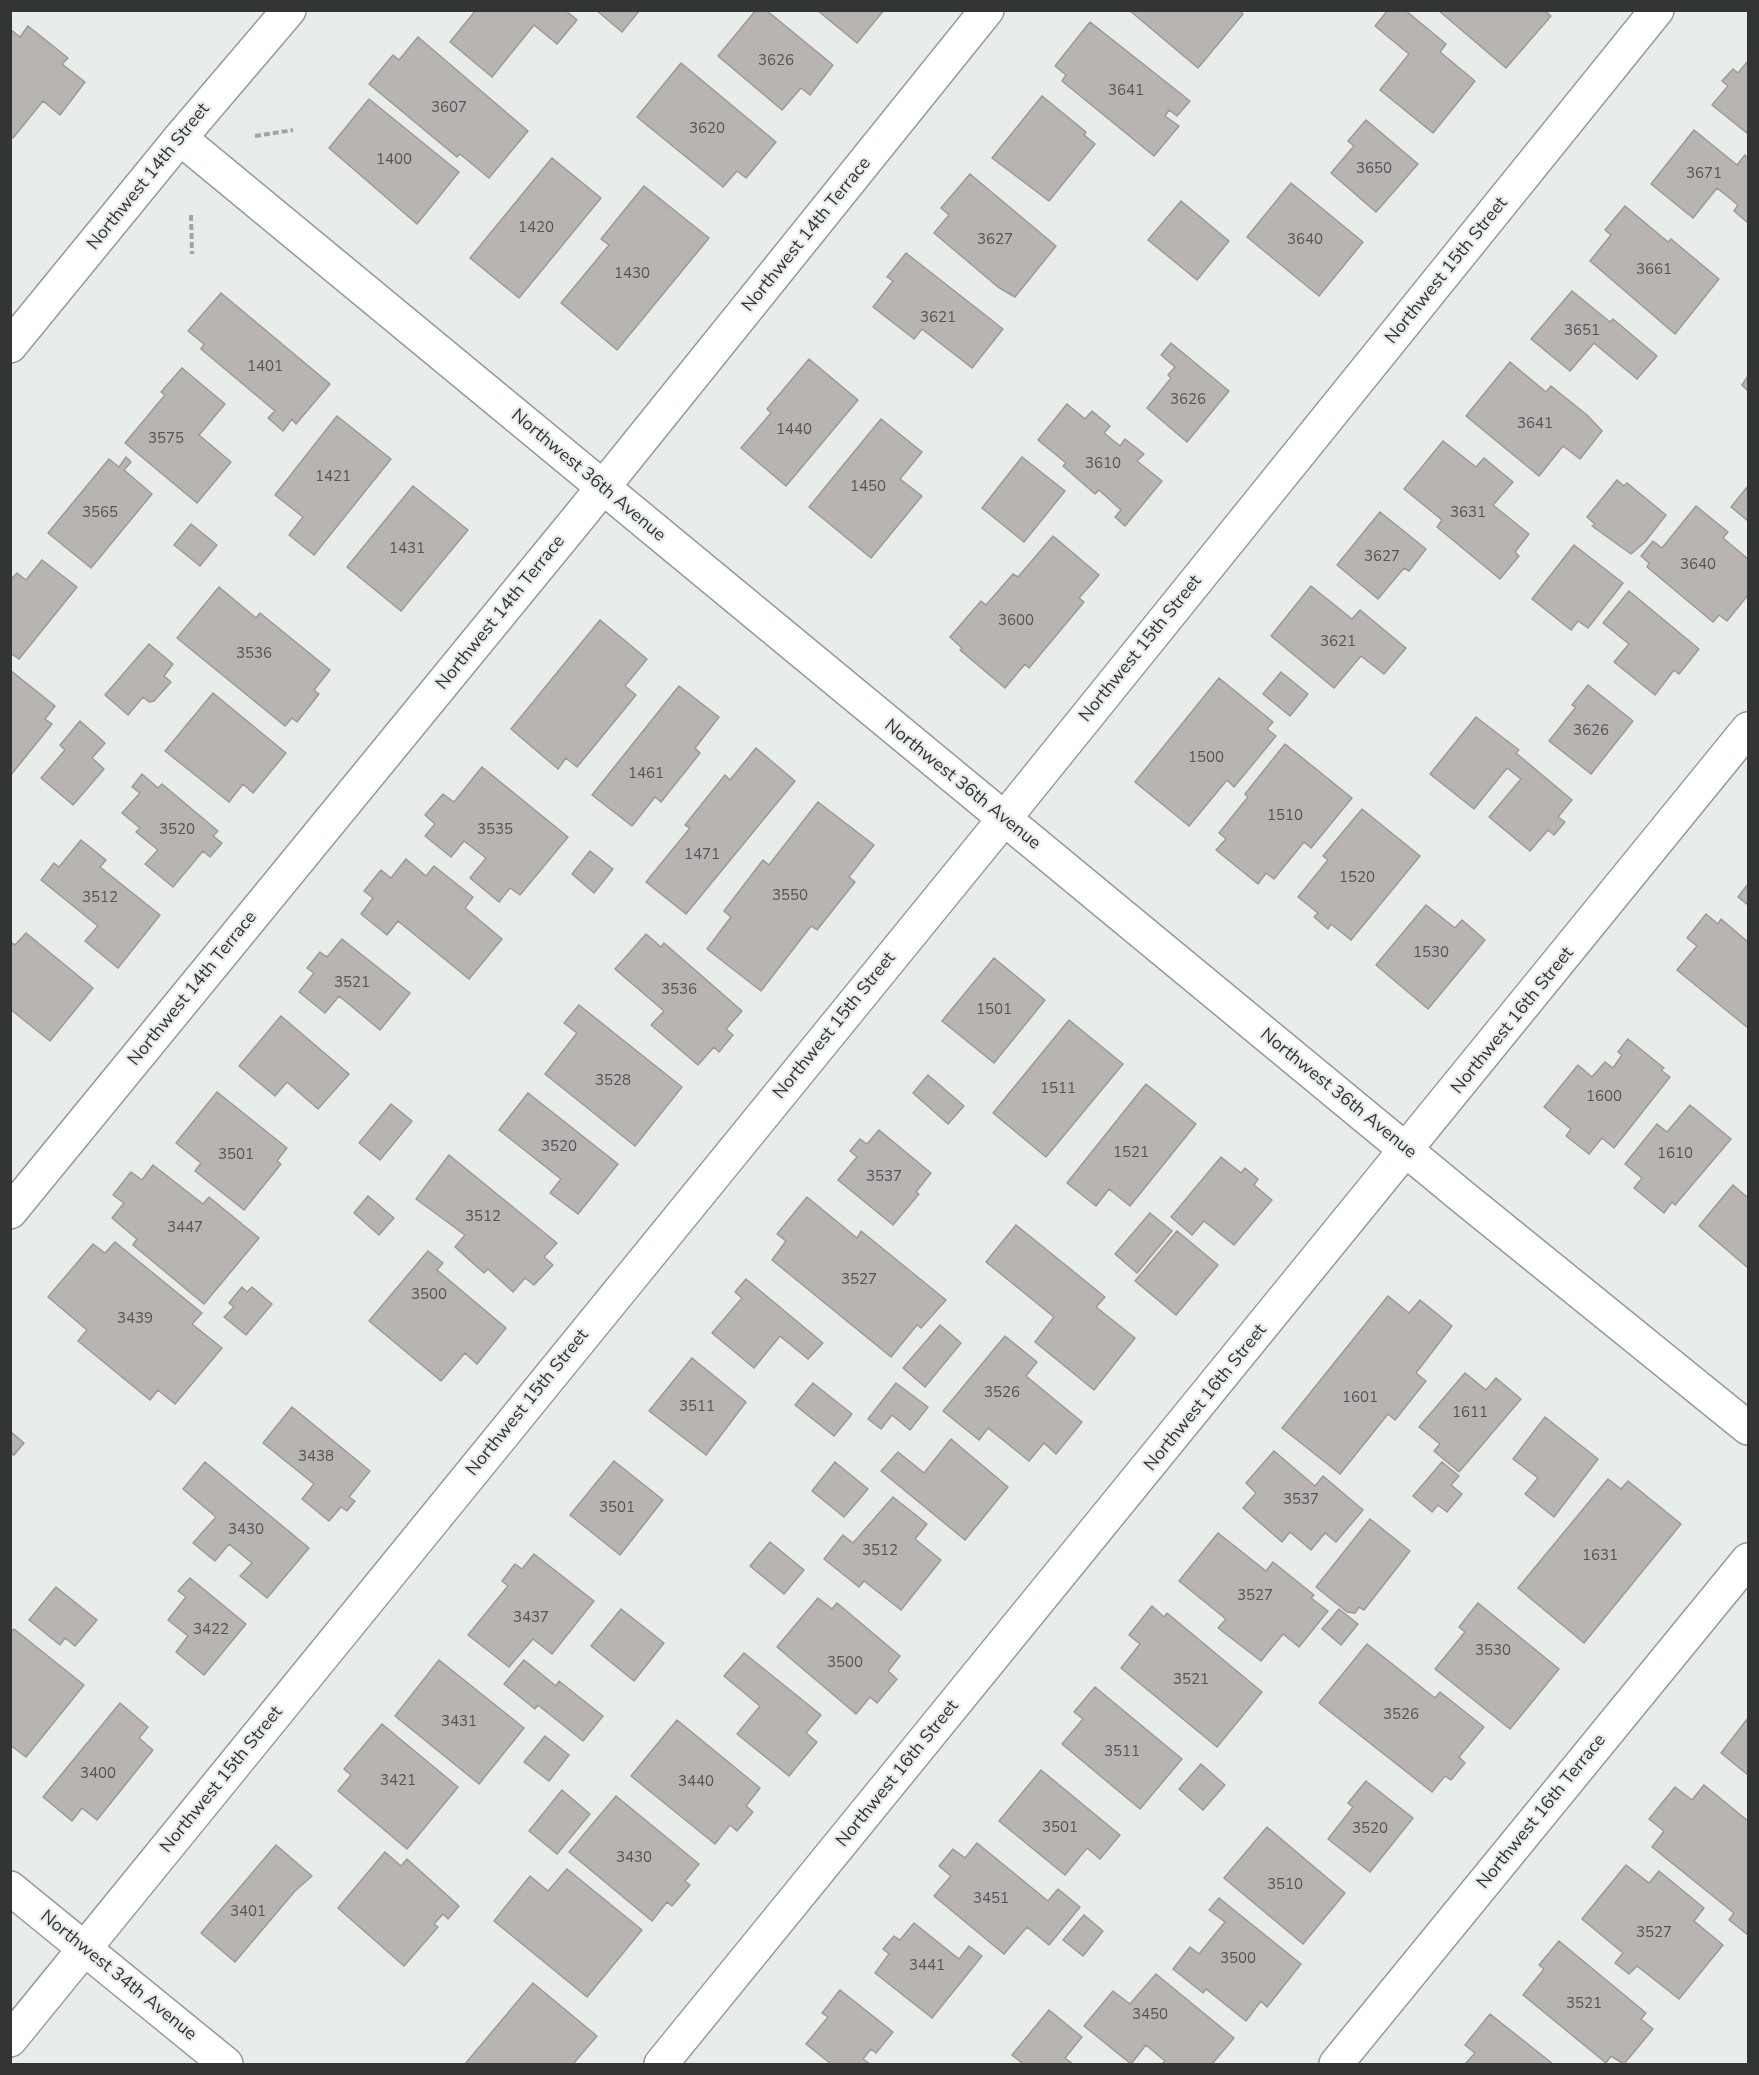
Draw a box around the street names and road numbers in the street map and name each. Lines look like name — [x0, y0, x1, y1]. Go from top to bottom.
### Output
street label: Northwest 14th Street — [83, 99, 215, 255]
street label: Northwest 14th Terrace — [738, 153, 876, 317]
street label: Northwest 15th Street — [1381, 193, 1513, 349]
street label: Northwest 36th Avenue — [506, 405, 670, 547]
street label: Northwest 14th Terrace — [432, 531, 570, 695]
street label: Northwest 15th Street — [1075, 571, 1207, 727]
street label: Northwest 36th Avenue — [880, 715, 1044, 855]
street label: Northwest 14th Terrace — [124, 907, 262, 1071]
street label: Northwest 16th Street — [1447, 943, 1579, 1099]
street label: Northwest 15th Street — [769, 948, 901, 1104]
street label: Northwest 36th Avenue — [1256, 1024, 1420, 1164]
street label: Northwest 16th Street — [1140, 1320, 1272, 1476]
street label: Northwest 15th Street — [462, 1325, 594, 1481]
street label: Northwest 16th Street — [832, 1696, 964, 1852]
street label: Northwest 15th Street — [156, 1702, 288, 1858]
street label: Northwest 16th Terrace — [1473, 1730, 1611, 1894]
street label: Northwest 34th Avenue — [36, 1906, 200, 2046]

